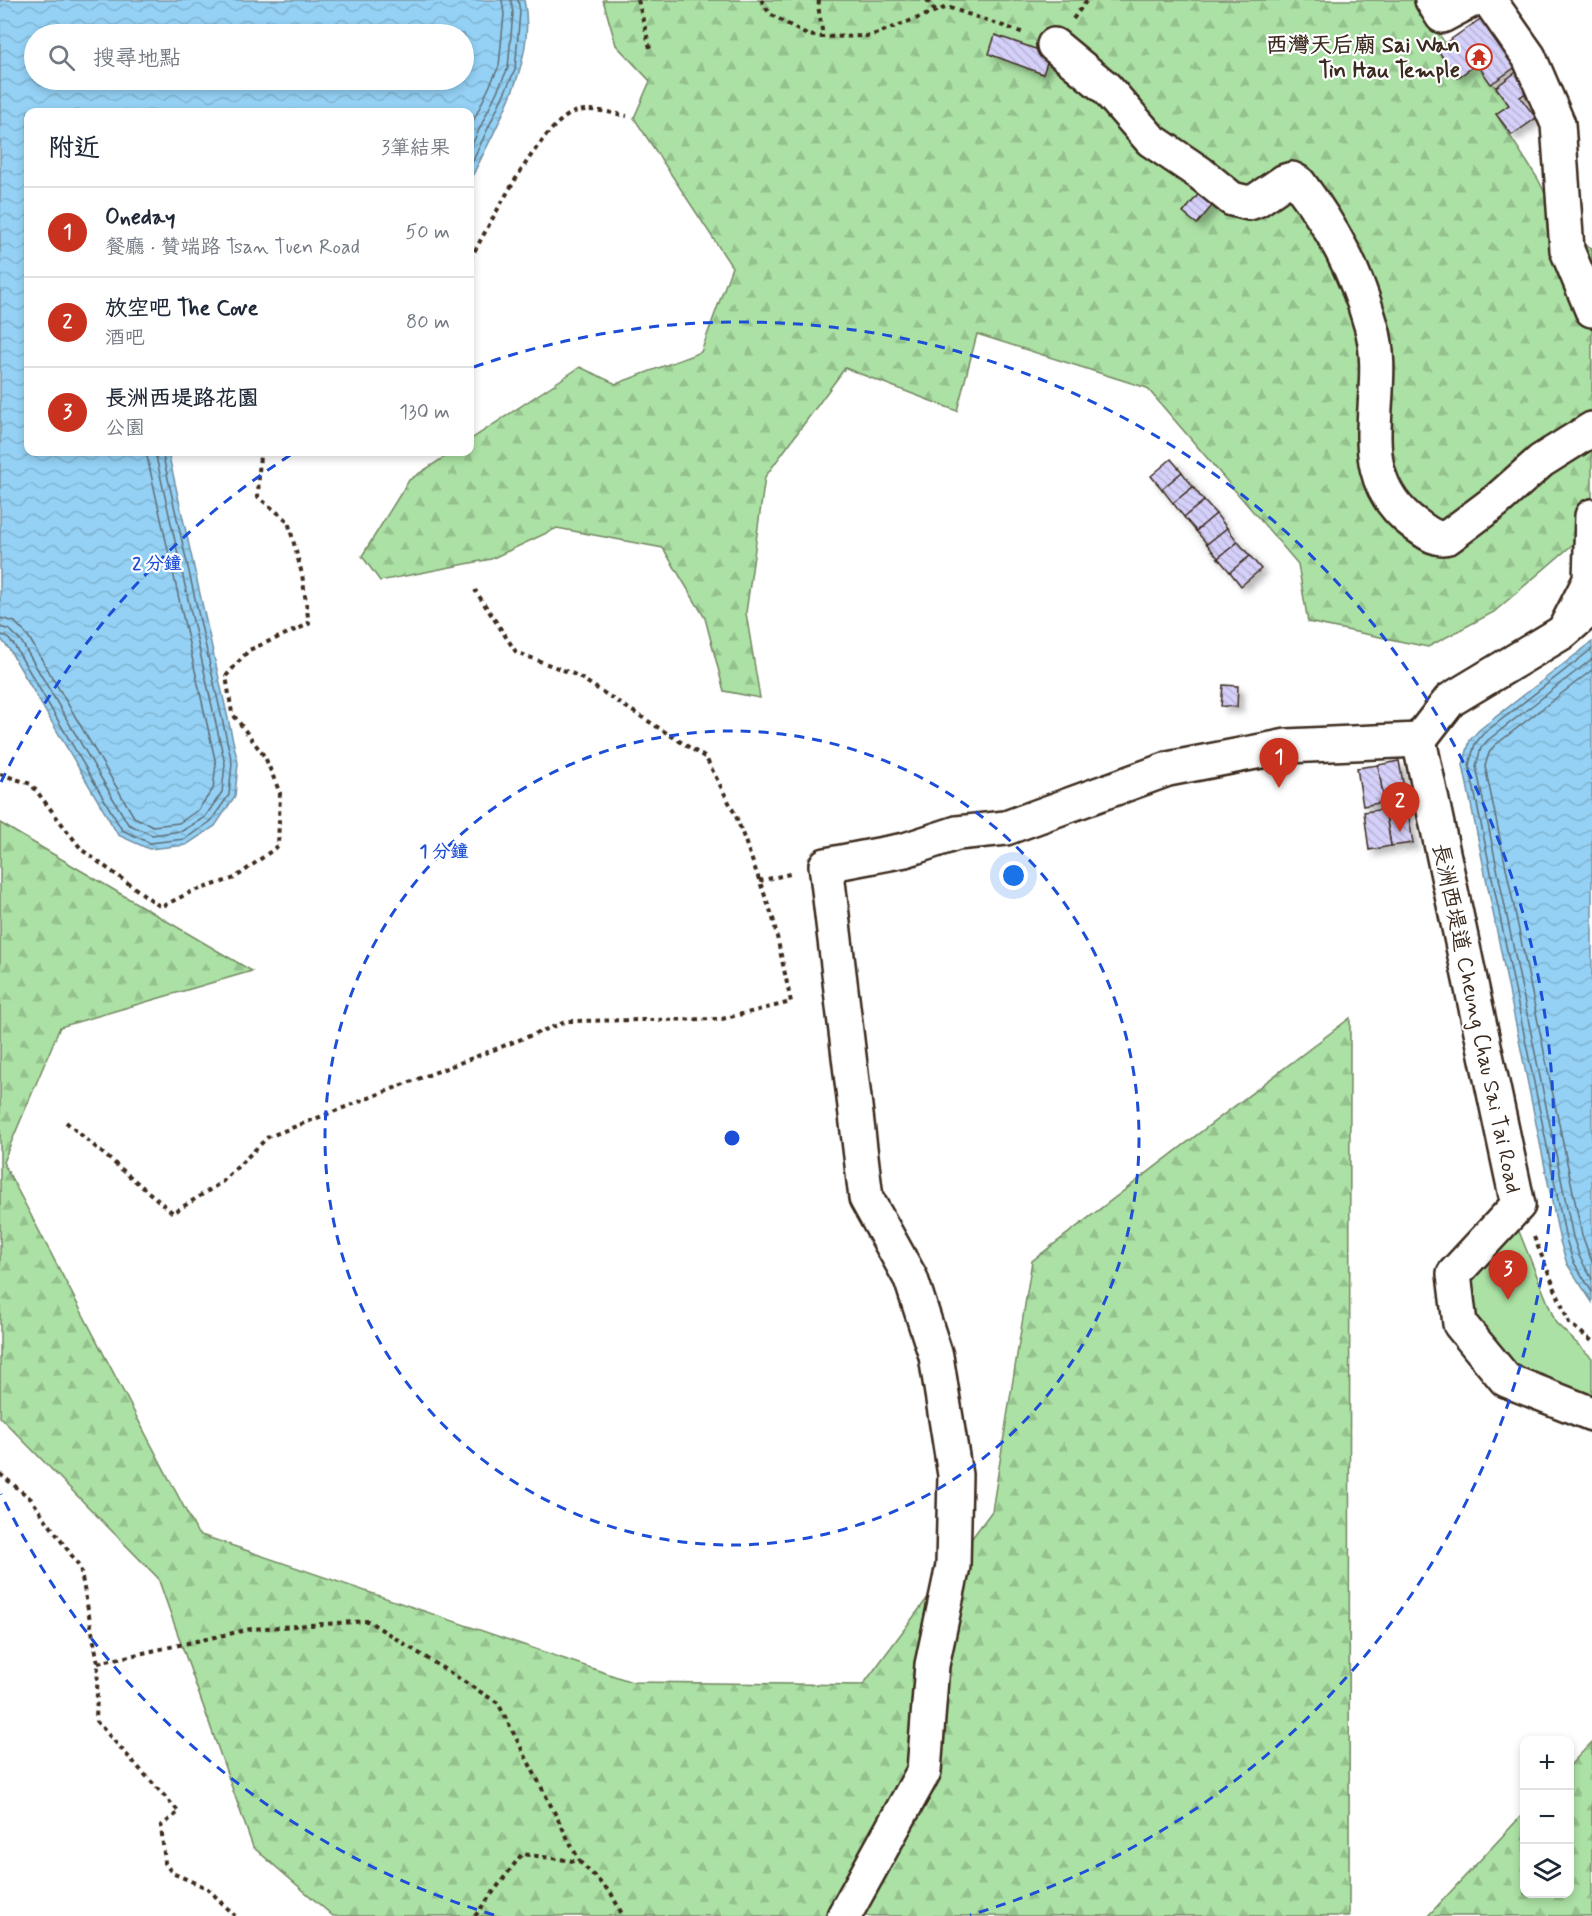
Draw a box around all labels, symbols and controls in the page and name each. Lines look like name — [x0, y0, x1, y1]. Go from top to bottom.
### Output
search box — [24, 24, 474, 90]
place label: 西灣天后廟 Sai Wan Tin Hau Temple — [1266, 32, 1460, 85]
icon: search — [45, 41, 78, 74]
temple icon: 西灣天后廟 Sai Wan Tin Hau Temple — [1464, 42, 1494, 72]
text: 搜尋地點 — [93, 45, 181, 73]
text: 附近 — [48, 132, 100, 166]
text: 3筆結果 — [381, 135, 450, 162]
text: Oneday — [105, 204, 175, 232]
text: 1 — [63, 219, 72, 246]
text: 50 m — [405, 219, 450, 246]
text: 餐廳 · 贊端路 Tsan Tuen Road — [105, 234, 360, 261]
text: 放空吧 The Cove — [105, 295, 258, 323]
text: 2 — [63, 309, 72, 336]
text: 80 m — [406, 309, 450, 336]
text: 酒吧 — [105, 325, 145, 352]
text: 長洲西堤路花園 — [105, 385, 259, 413]
text: 3 — [63, 399, 72, 426]
text: 130 m — [399, 399, 450, 426]
text: 公園 — [105, 415, 145, 442]
text: 2 分鐘 — [132, 552, 182, 576]
pin: 1 — [1260, 738, 1298, 788]
pin: 2 — [1380, 782, 1420, 832]
text: 1 分鐘 — [420, 840, 468, 864]
street label: 長洲西堤道 Cheung Chau Sai Tai Road — [1424, 841, 1527, 1196]
your location — [999, 861, 1028, 890]
centre of rings — [722, 1128, 742, 1148]
pin: 3 — [1488, 1250, 1528, 1300]
map controls — [1520, 1736, 1574, 1898]
button: + — [1520, 1736, 1574, 1790]
button: − — [1520, 1790, 1574, 1844]
button: layers — [1520, 1844, 1574, 1898]

